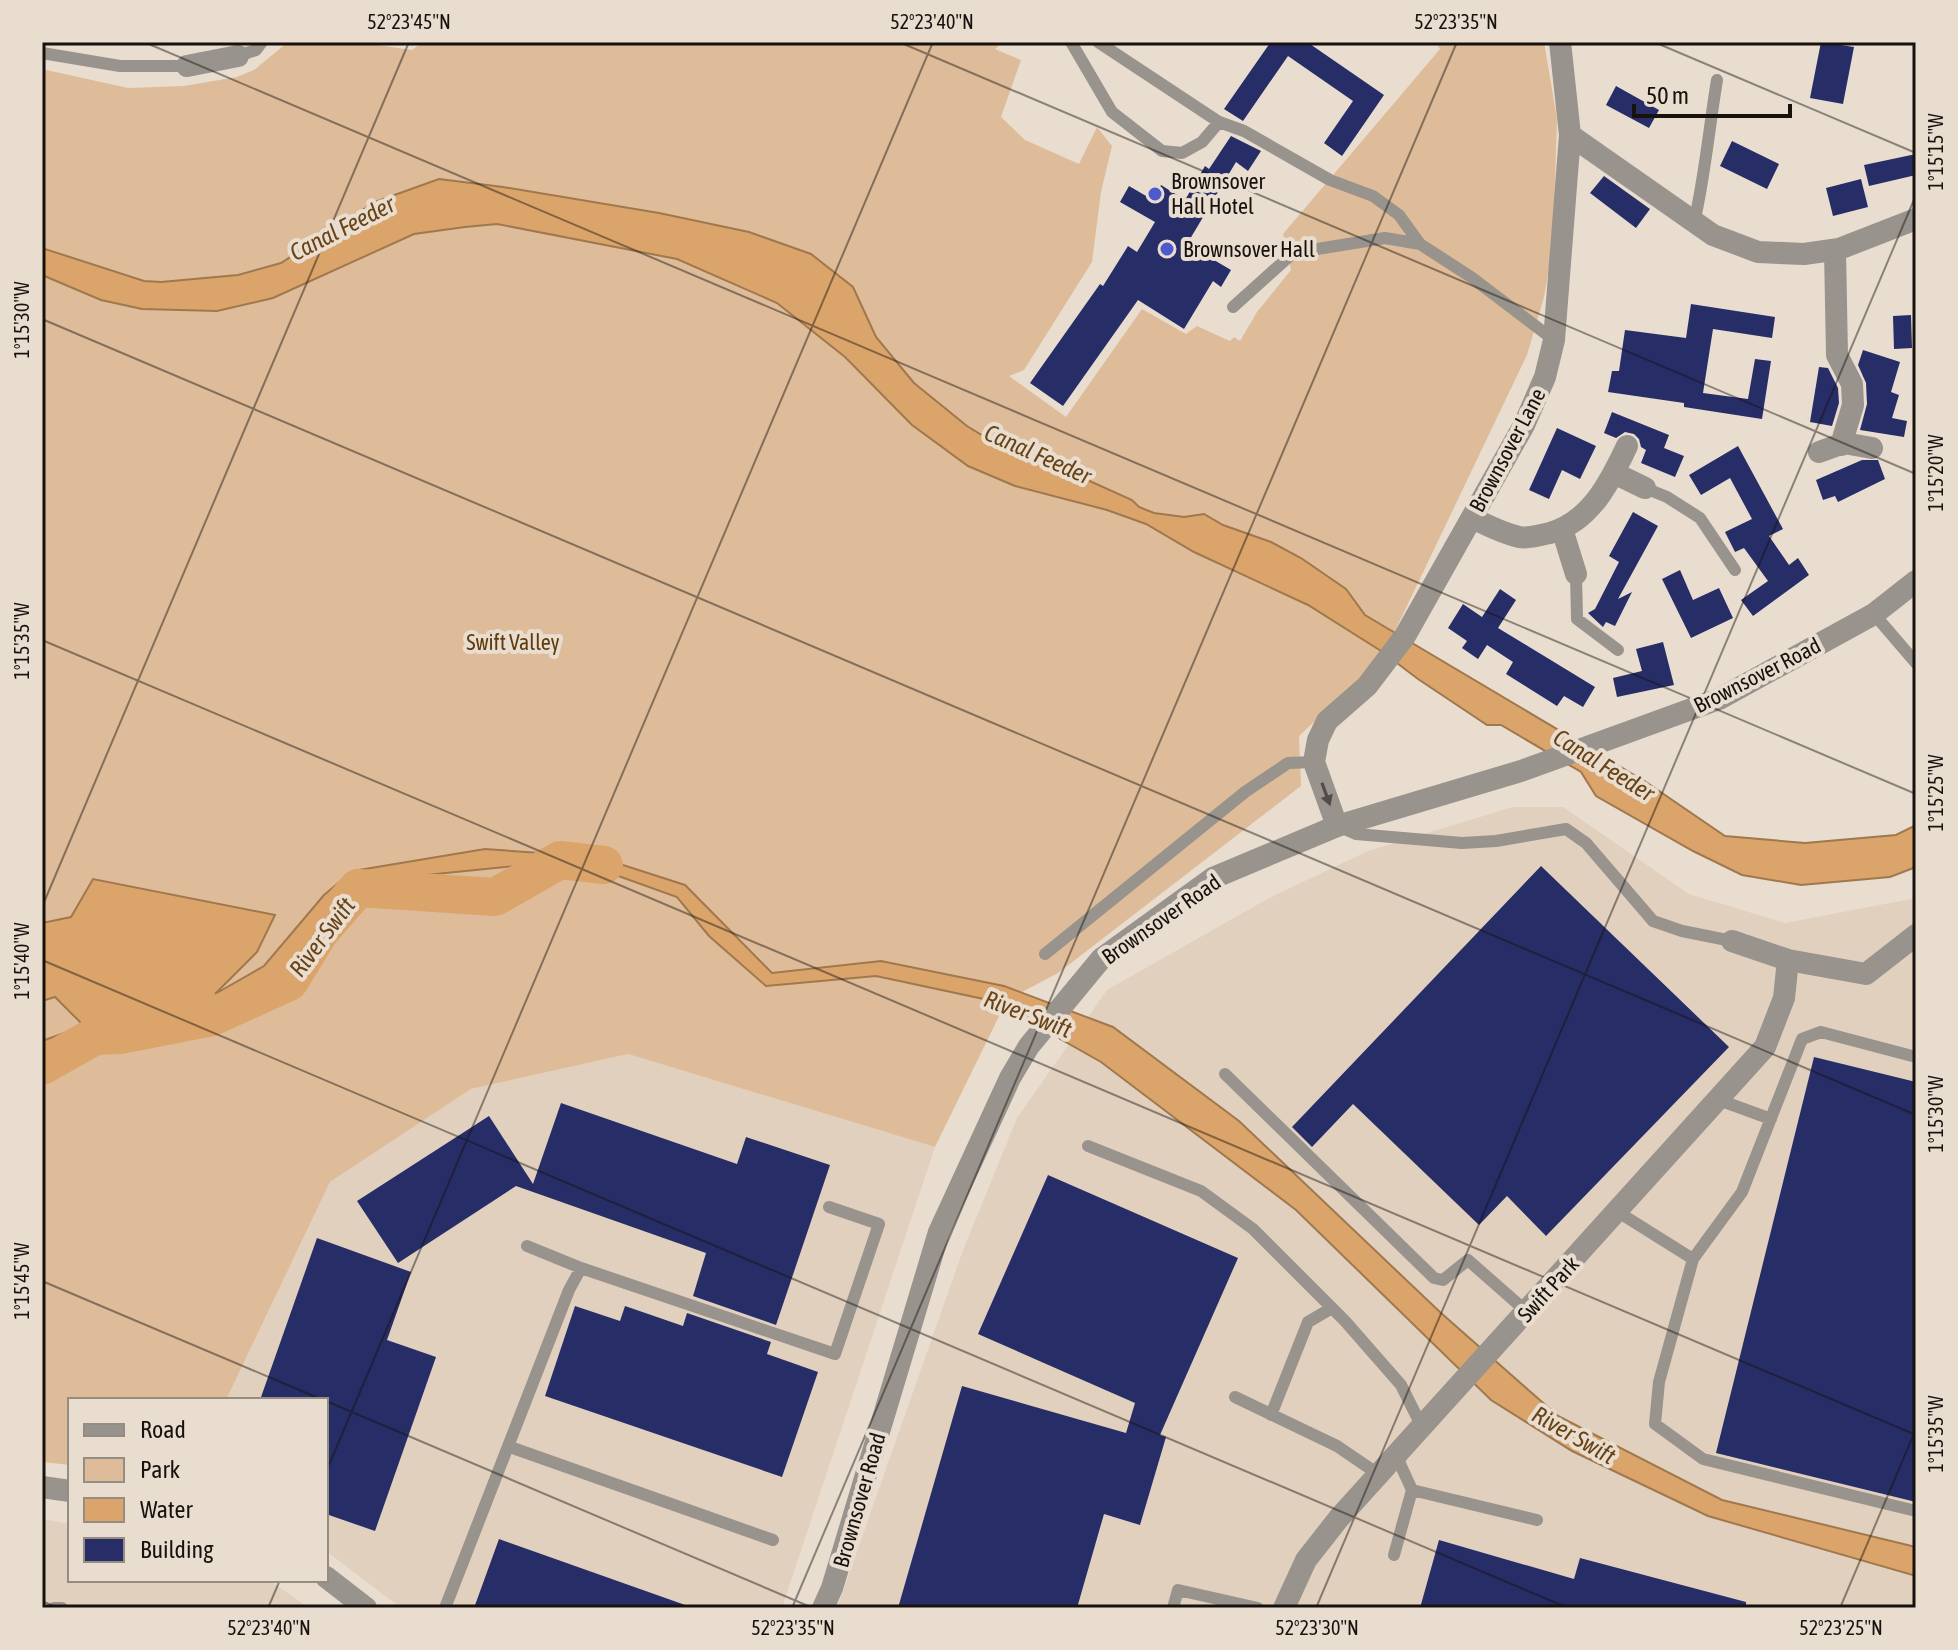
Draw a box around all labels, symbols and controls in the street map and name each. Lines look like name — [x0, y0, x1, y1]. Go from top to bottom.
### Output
text: 52°23'45"N — [367, 10, 451, 33]
text: 52°23'40"N — [890, 10, 974, 33]
text: 52°23'35"N — [1414, 10, 1498, 33]
scale bar — [1634, 68, 1790, 118]
text: 50 m — [1646, 82, 1689, 109]
text: 1°15'15"W — [1924, 113, 1947, 190]
place label: Brownsover Hall Hotel — [1171, 168, 1266, 219]
marker: Brownsover Hall Hotel — [1146, 185, 1164, 203]
water label: Canal Feeder — [285, 190, 400, 266]
place label: Brownsover Hall — [1183, 236, 1315, 262]
marker: Brownsover Hall — [1158, 240, 1176, 258]
text: 1°15'30"W — [10, 281, 33, 358]
street label: Brownsover Lane — [1463, 384, 1551, 516]
water label: Canal Feeder — [981, 419, 1096, 490]
text: 1°15'20"W — [1924, 434, 1947, 511]
text: 1°15'35"W — [10, 602, 33, 679]
park label: Swift Valley — [466, 629, 560, 655]
street label: Brownsover Road — [1689, 632, 1825, 718]
water label: Canal Feeder — [1549, 723, 1660, 807]
text: 1°15'25"W — [1924, 754, 1947, 831]
one-way arrow — [1320, 782, 1332, 806]
street label: Brownsover Road — [1097, 868, 1225, 970]
water label: River Swift — [284, 892, 360, 982]
text: 1°15'40"W — [10, 922, 33, 999]
water label: River Swift — [980, 985, 1076, 1043]
text: 1°15'30"W — [1924, 1075, 1947, 1152]
text: 1°15'45"W — [10, 1242, 33, 1319]
street label: Swift Park — [1512, 1251, 1584, 1327]
text: 1°15'35"W — [1924, 1395, 1947, 1472]
legend — [68, 1398, 328, 1582]
water label: River Swift — [1528, 1400, 1621, 1470]
text: Road — [140, 1416, 186, 1443]
street label: Brownsover Road — [827, 1430, 891, 1570]
text: Park — [140, 1456, 181, 1483]
text: Water — [140, 1496, 193, 1523]
text: Building — [140, 1536, 214, 1563]
text: 52°23'40"N — [227, 1616, 311, 1639]
text: 52°23'35"N — [751, 1616, 835, 1639]
text: 52°23'30"N — [1275, 1616, 1359, 1639]
text: 52°23'25"N — [1799, 1616, 1883, 1639]

